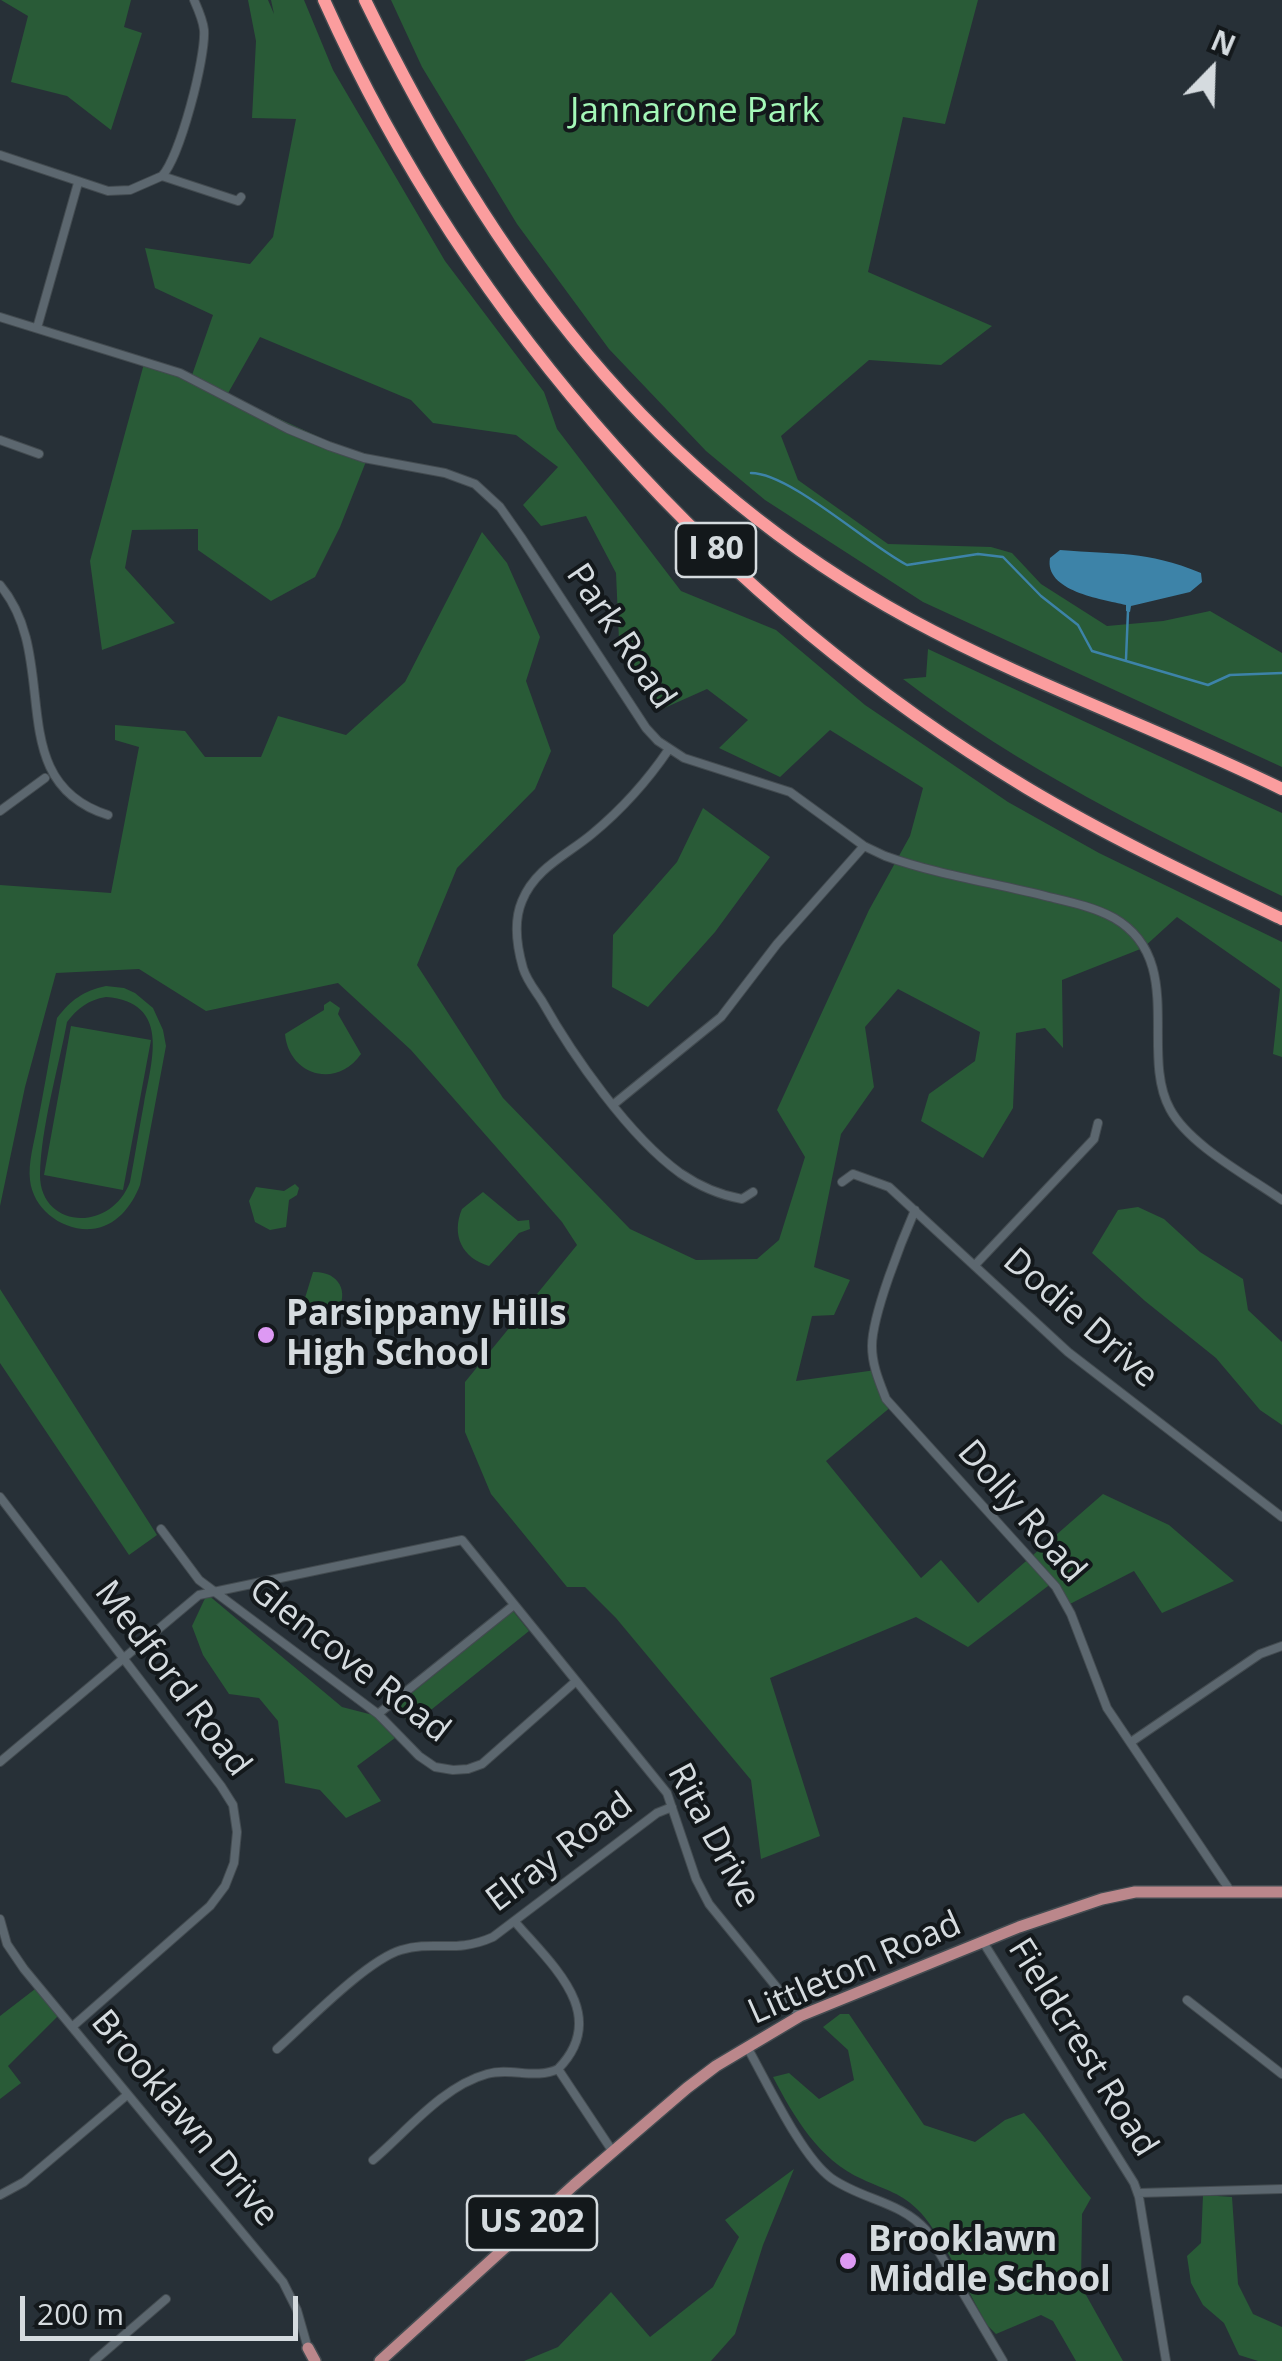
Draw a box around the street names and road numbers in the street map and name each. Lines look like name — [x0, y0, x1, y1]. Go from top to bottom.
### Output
road number: I 80 — [676, 523, 756, 577]
street label: Park Road — [556, 557, 684, 717]
street label: Dodie Drive — [994, 1240, 1166, 1398]
street label: Dolly Road — [948, 1432, 1094, 1592]
street label: Glencove Road — [240, 1570, 458, 1752]
street label: Medford Road — [85, 1573, 259, 1785]
street label: Rita Drive — [658, 1757, 768, 1915]
street label: Elray Road — [479, 1784, 641, 1922]
street label: Littleton Road — [742, 1903, 968, 2035]
street label: Fieldcrest Road — [998, 1931, 1166, 2165]
street label: Brooklawn Drive — [81, 2002, 287, 2236]
road number: US 202 — [467, 2196, 597, 2250]

